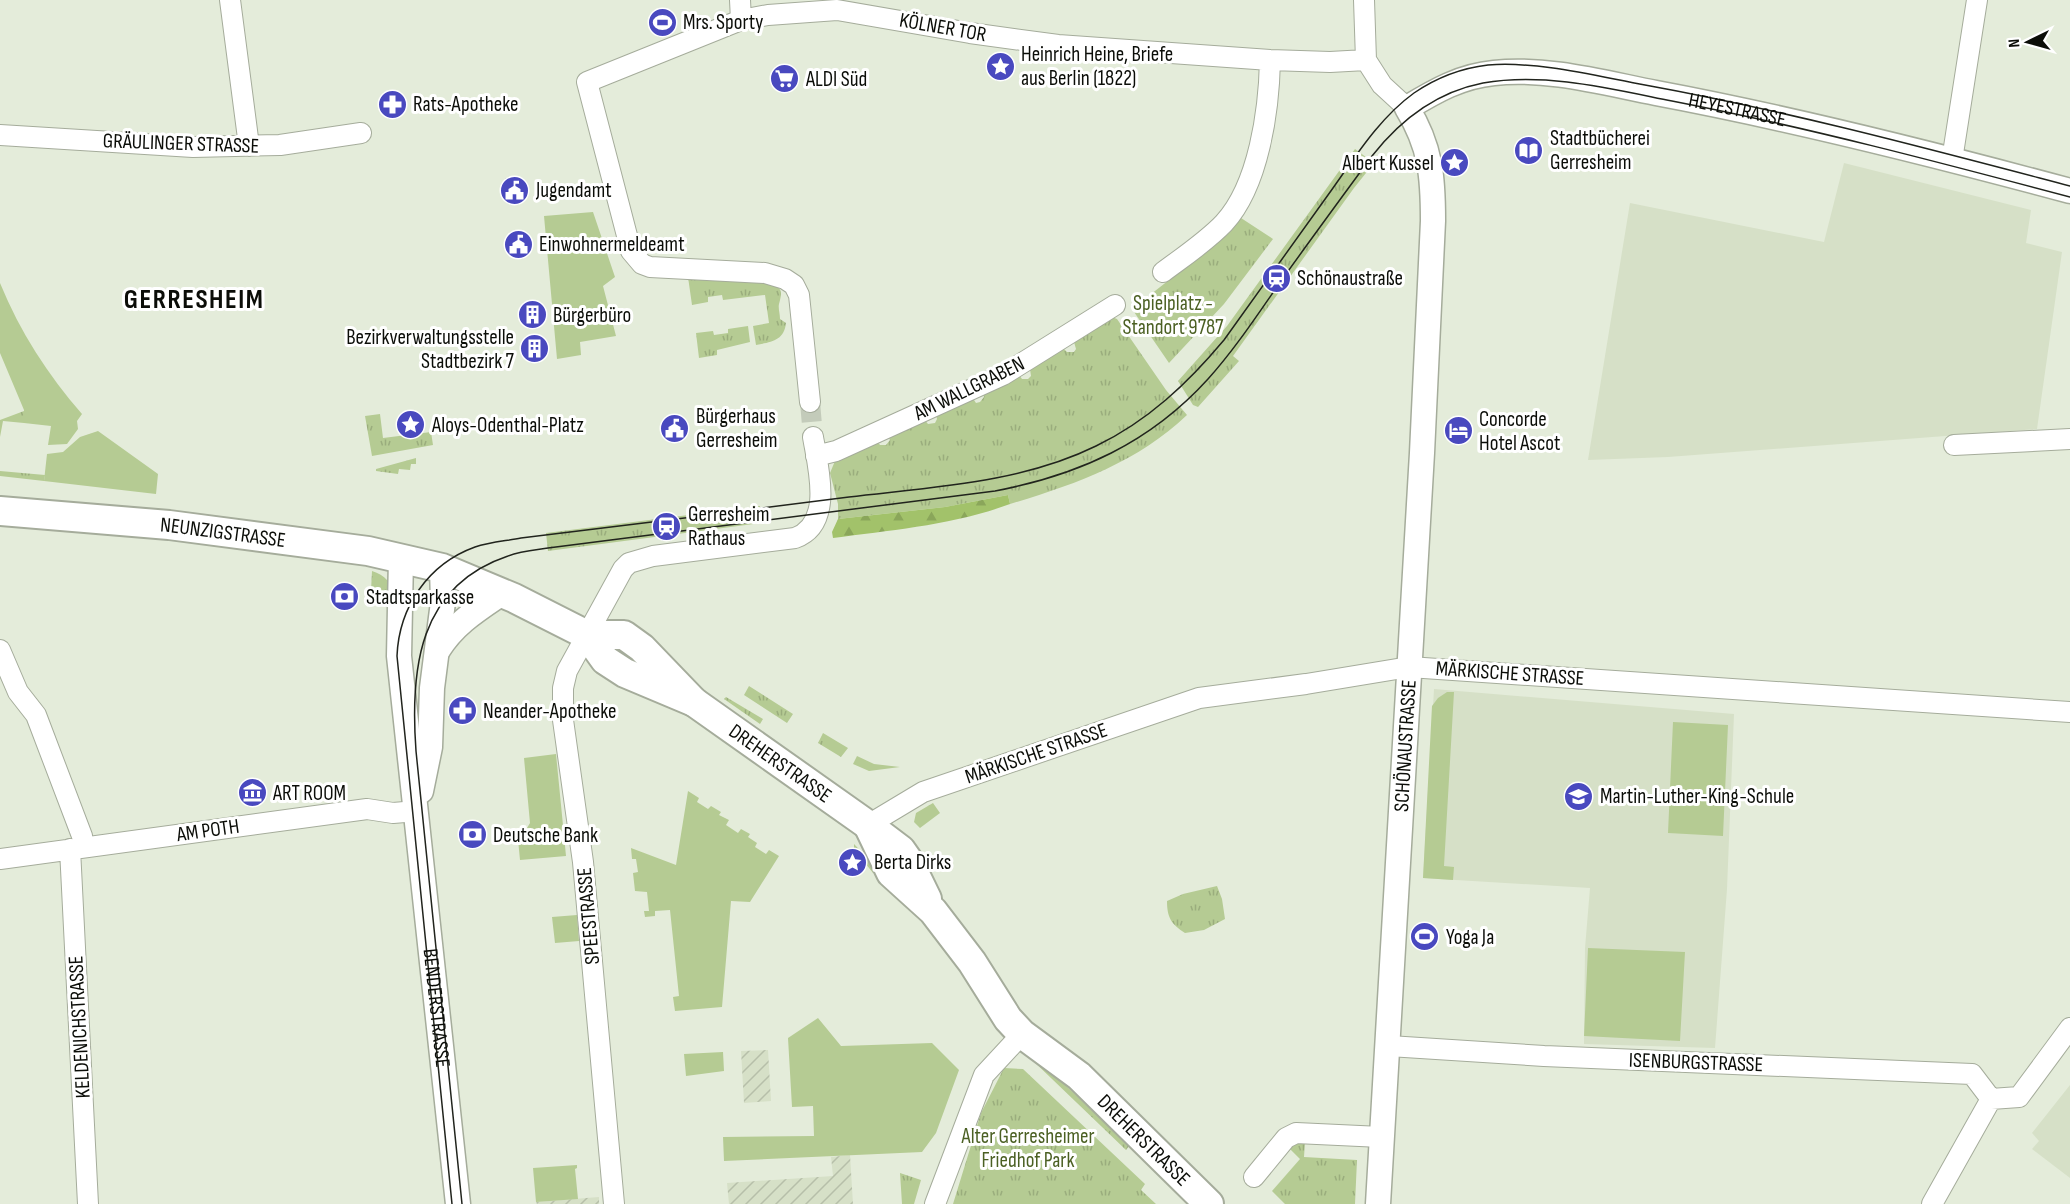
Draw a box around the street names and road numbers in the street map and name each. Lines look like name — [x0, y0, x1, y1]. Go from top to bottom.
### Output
street label: KÖLNER TOR — [897, 8, 989, 47]
street label: HEYESTRASSE — [1686, 88, 1788, 132]
street label: GRÄULINGER STRASSE — [102, 128, 260, 159]
street label: AM WALLGRABEN — [909, 351, 1029, 426]
street label: NEUNZIGSTRASSE — [159, 512, 287, 553]
street label: MÄRKISCHE STRASSE — [1435, 656, 1585, 691]
street label: SCHÖNAUSTRASSE — [1389, 679, 1422, 813]
street label: MÄRKISCHE STRASSE — [962, 717, 1111, 790]
street label: DREHERSTRASSE — [724, 719, 836, 808]
street label: AM POTH — [174, 814, 241, 847]
street label: SPEESTRASSE — [572, 866, 605, 966]
street label: BENDERSTRASSE — [418, 947, 455, 1069]
street label: KELDENICHSTRASSE — [63, 955, 96, 1099]
street label: ISENBURGSTRASSE — [1628, 1048, 1764, 1077]
street label: DREHERSTRASSE — [1092, 1089, 1195, 1191]

